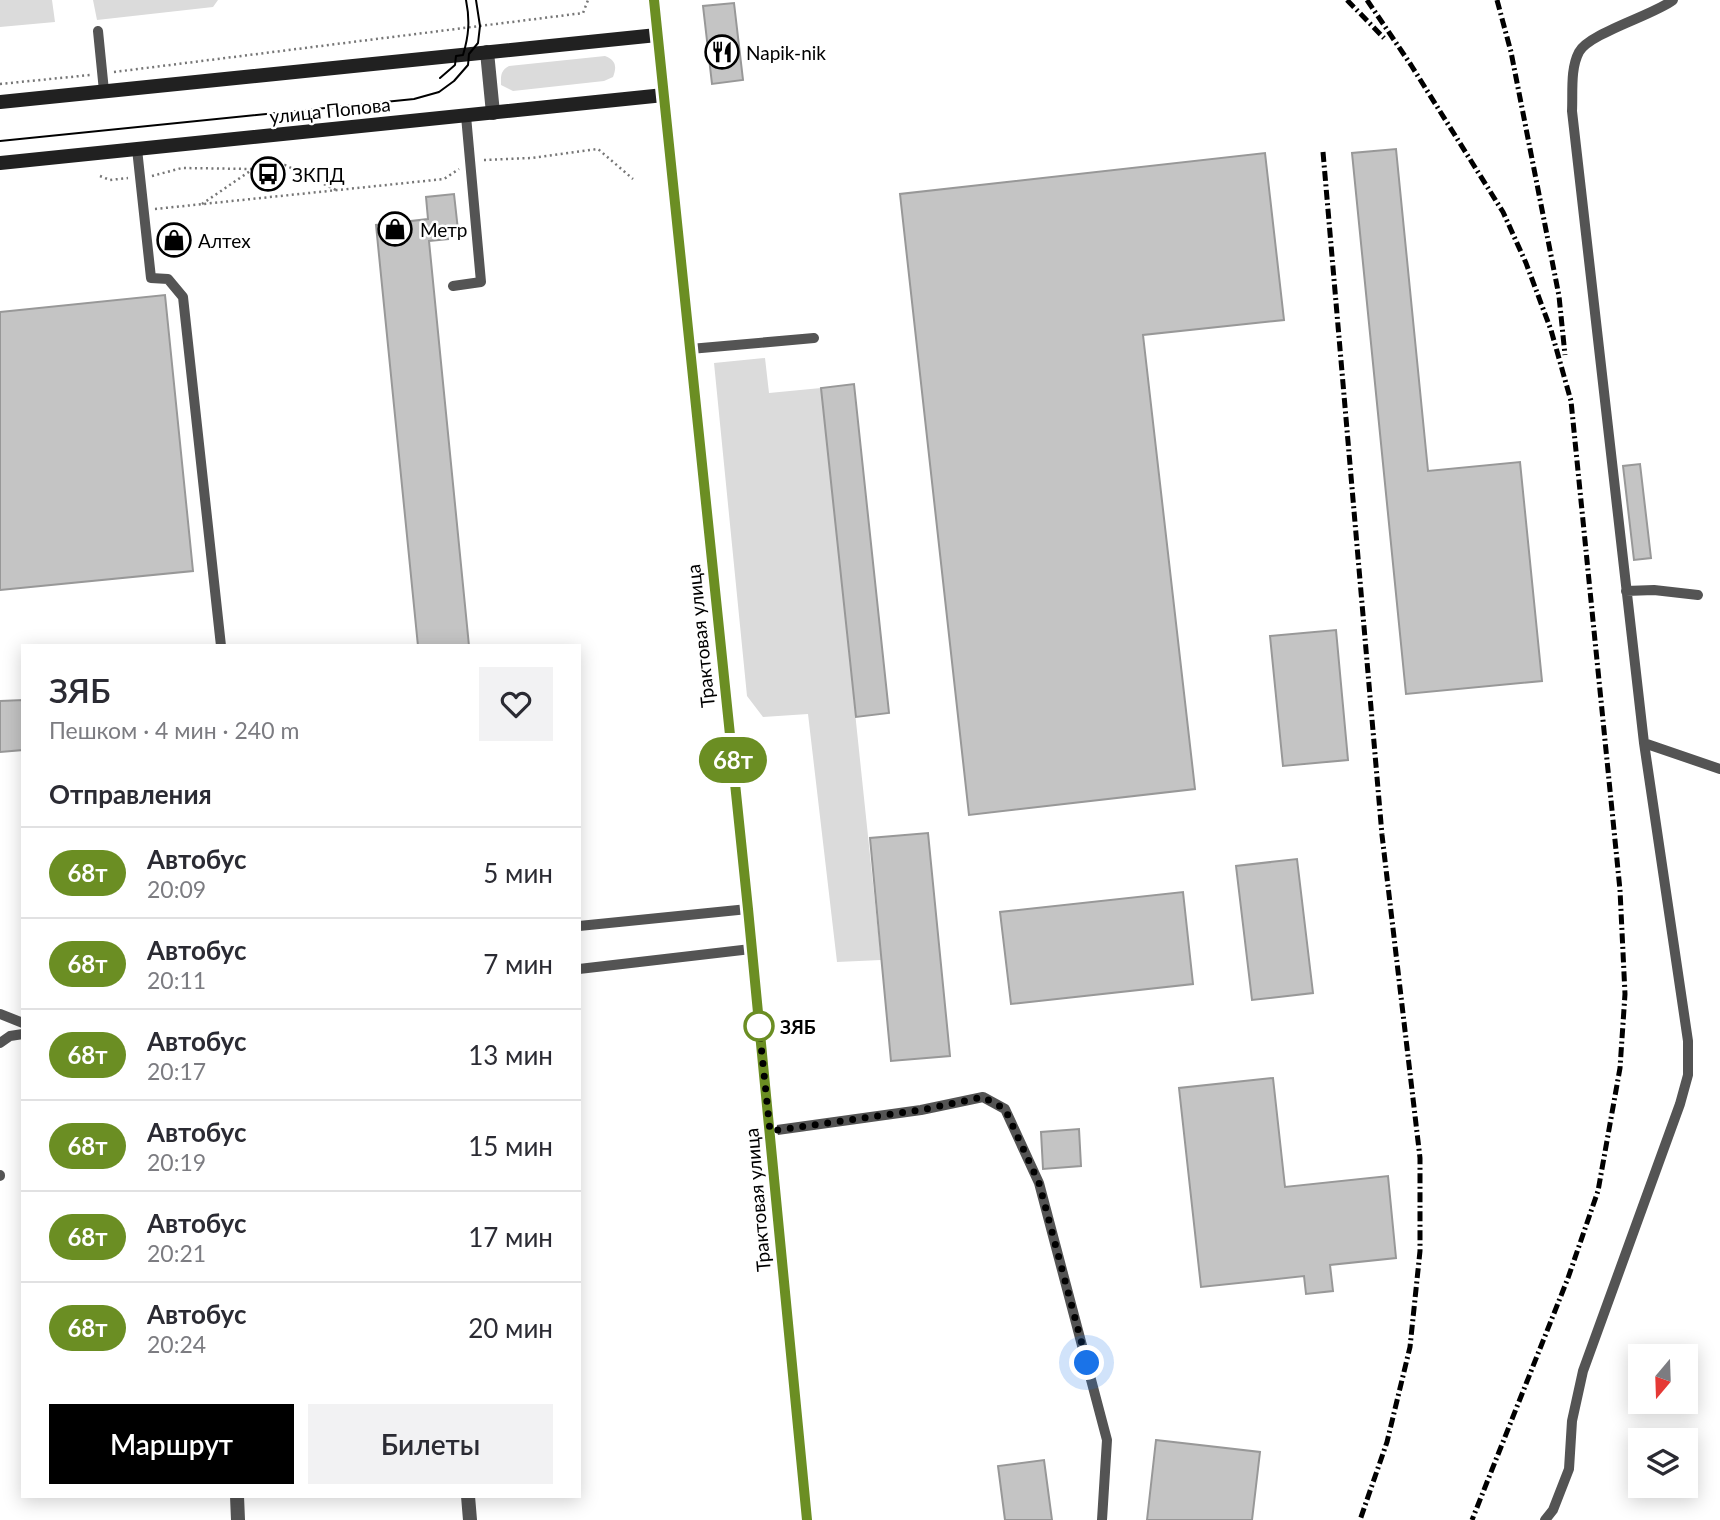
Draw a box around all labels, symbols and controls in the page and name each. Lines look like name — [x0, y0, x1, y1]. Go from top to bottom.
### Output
restaurant icon: Napik-nik — [703, 33, 741, 71]
place label: Napik-nik — [746, 41, 826, 64]
street label: улица Попова — [268, 92, 392, 128]
bus stop icon: ЗКПД — [249, 155, 287, 193]
place label: ЗКПД — [292, 163, 345, 186]
shop icon: Метр — [376, 210, 414, 248]
place label: Метр — [420, 218, 467, 241]
shop icon: Алтех — [155, 221, 193, 259]
place label: Алтех — [198, 229, 251, 252]
street label: Трактовая улица — [681, 563, 719, 709]
button: heart — [479, 667, 553, 741]
text: ЗЯБ — [49, 670, 111, 710]
text: Пешком · 4 мин · 240 m — [49, 716, 299, 744]
line badge: 68т — [693, 737, 773, 783]
text: 68т — [713, 745, 753, 774]
text: Отправления — [49, 778, 212, 810]
text: Автобус — [147, 843, 246, 875]
text: 5 мин — [483, 857, 553, 889]
text: 68т — [67, 858, 108, 887]
text: 20:09 — [147, 875, 206, 903]
text: Автобус — [147, 934, 246, 966]
text: 7 мин — [483, 948, 553, 980]
text: 68т — [67, 949, 108, 978]
text: 20:11 — [147, 966, 206, 994]
marker: ЗЯБ — [744, 1011, 774, 1041]
place label: ЗЯБ — [780, 1015, 816, 1038]
text: Автобус — [147, 1025, 246, 1057]
text: 13 мин — [468, 1039, 553, 1071]
text: 68т — [67, 1040, 108, 1069]
text: 20:17 — [147, 1057, 206, 1085]
text: Автобус — [147, 1116, 246, 1148]
street label: Трактовая улица — [739, 1127, 775, 1273]
text: 15 мин — [468, 1130, 553, 1162]
text: 68т — [67, 1131, 108, 1160]
text: 20:19 — [147, 1148, 206, 1176]
text: Автобус — [147, 1207, 246, 1239]
text: 17 мин — [468, 1221, 553, 1253]
text: 68т — [67, 1222, 108, 1251]
text: 20:21 — [147, 1239, 206, 1267]
text: Автобус — [147, 1298, 246, 1330]
text: 20 мин — [468, 1312, 553, 1344]
text: 68т — [67, 1313, 108, 1342]
text: 20:24 — [147, 1330, 206, 1358]
north arrow — [1628, 1344, 1698, 1414]
map controls — [1628, 1344, 1698, 1498]
your location — [1069, 1345, 1104, 1380]
button: Маршрут — [49, 1404, 294, 1484]
button: Билеты — [308, 1404, 553, 1484]
button: layers — [1628, 1428, 1698, 1498]

